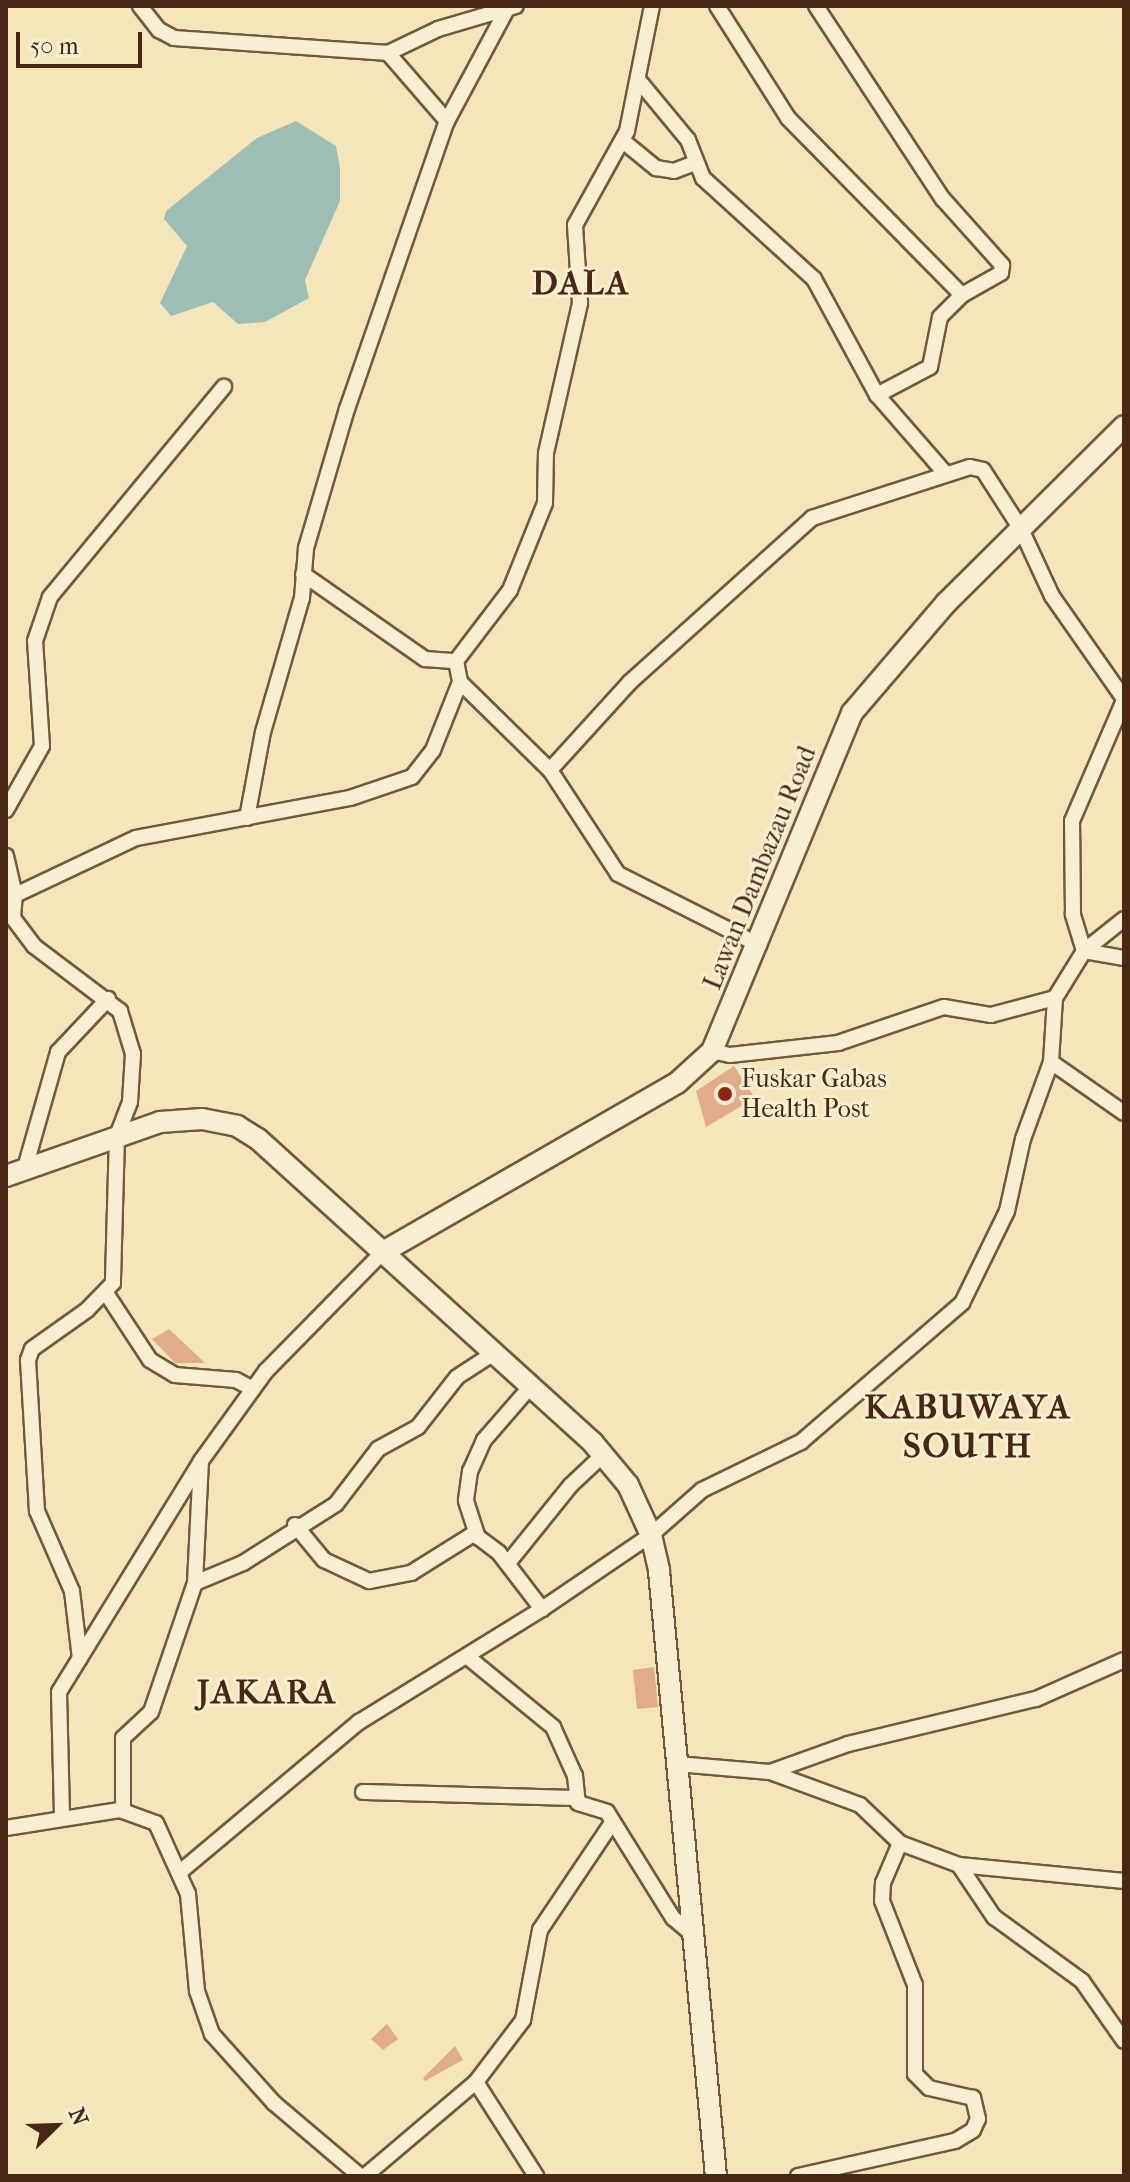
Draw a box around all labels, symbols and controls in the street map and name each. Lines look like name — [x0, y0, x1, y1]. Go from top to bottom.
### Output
scale bar — [20, 16, 146, 66]
text: 50 m — [30, 32, 79, 60]
district label: DALA — [532, 264, 630, 304]
street label: Lawan Dambazau Road — [697, 742, 823, 994]
place label: Fuskar Gabas Health Post — [741, 1063, 887, 1124]
marker: Fuskar Gabas Health Post — [716, 1085, 734, 1103]
district label: KABUWAYA SOUTH — [864, 1387, 1072, 1466]
district label: JAKARA — [197, 1673, 337, 1713]
north arrow — [16, 2086, 96, 2166]
text: N — [63, 2104, 93, 2129]

